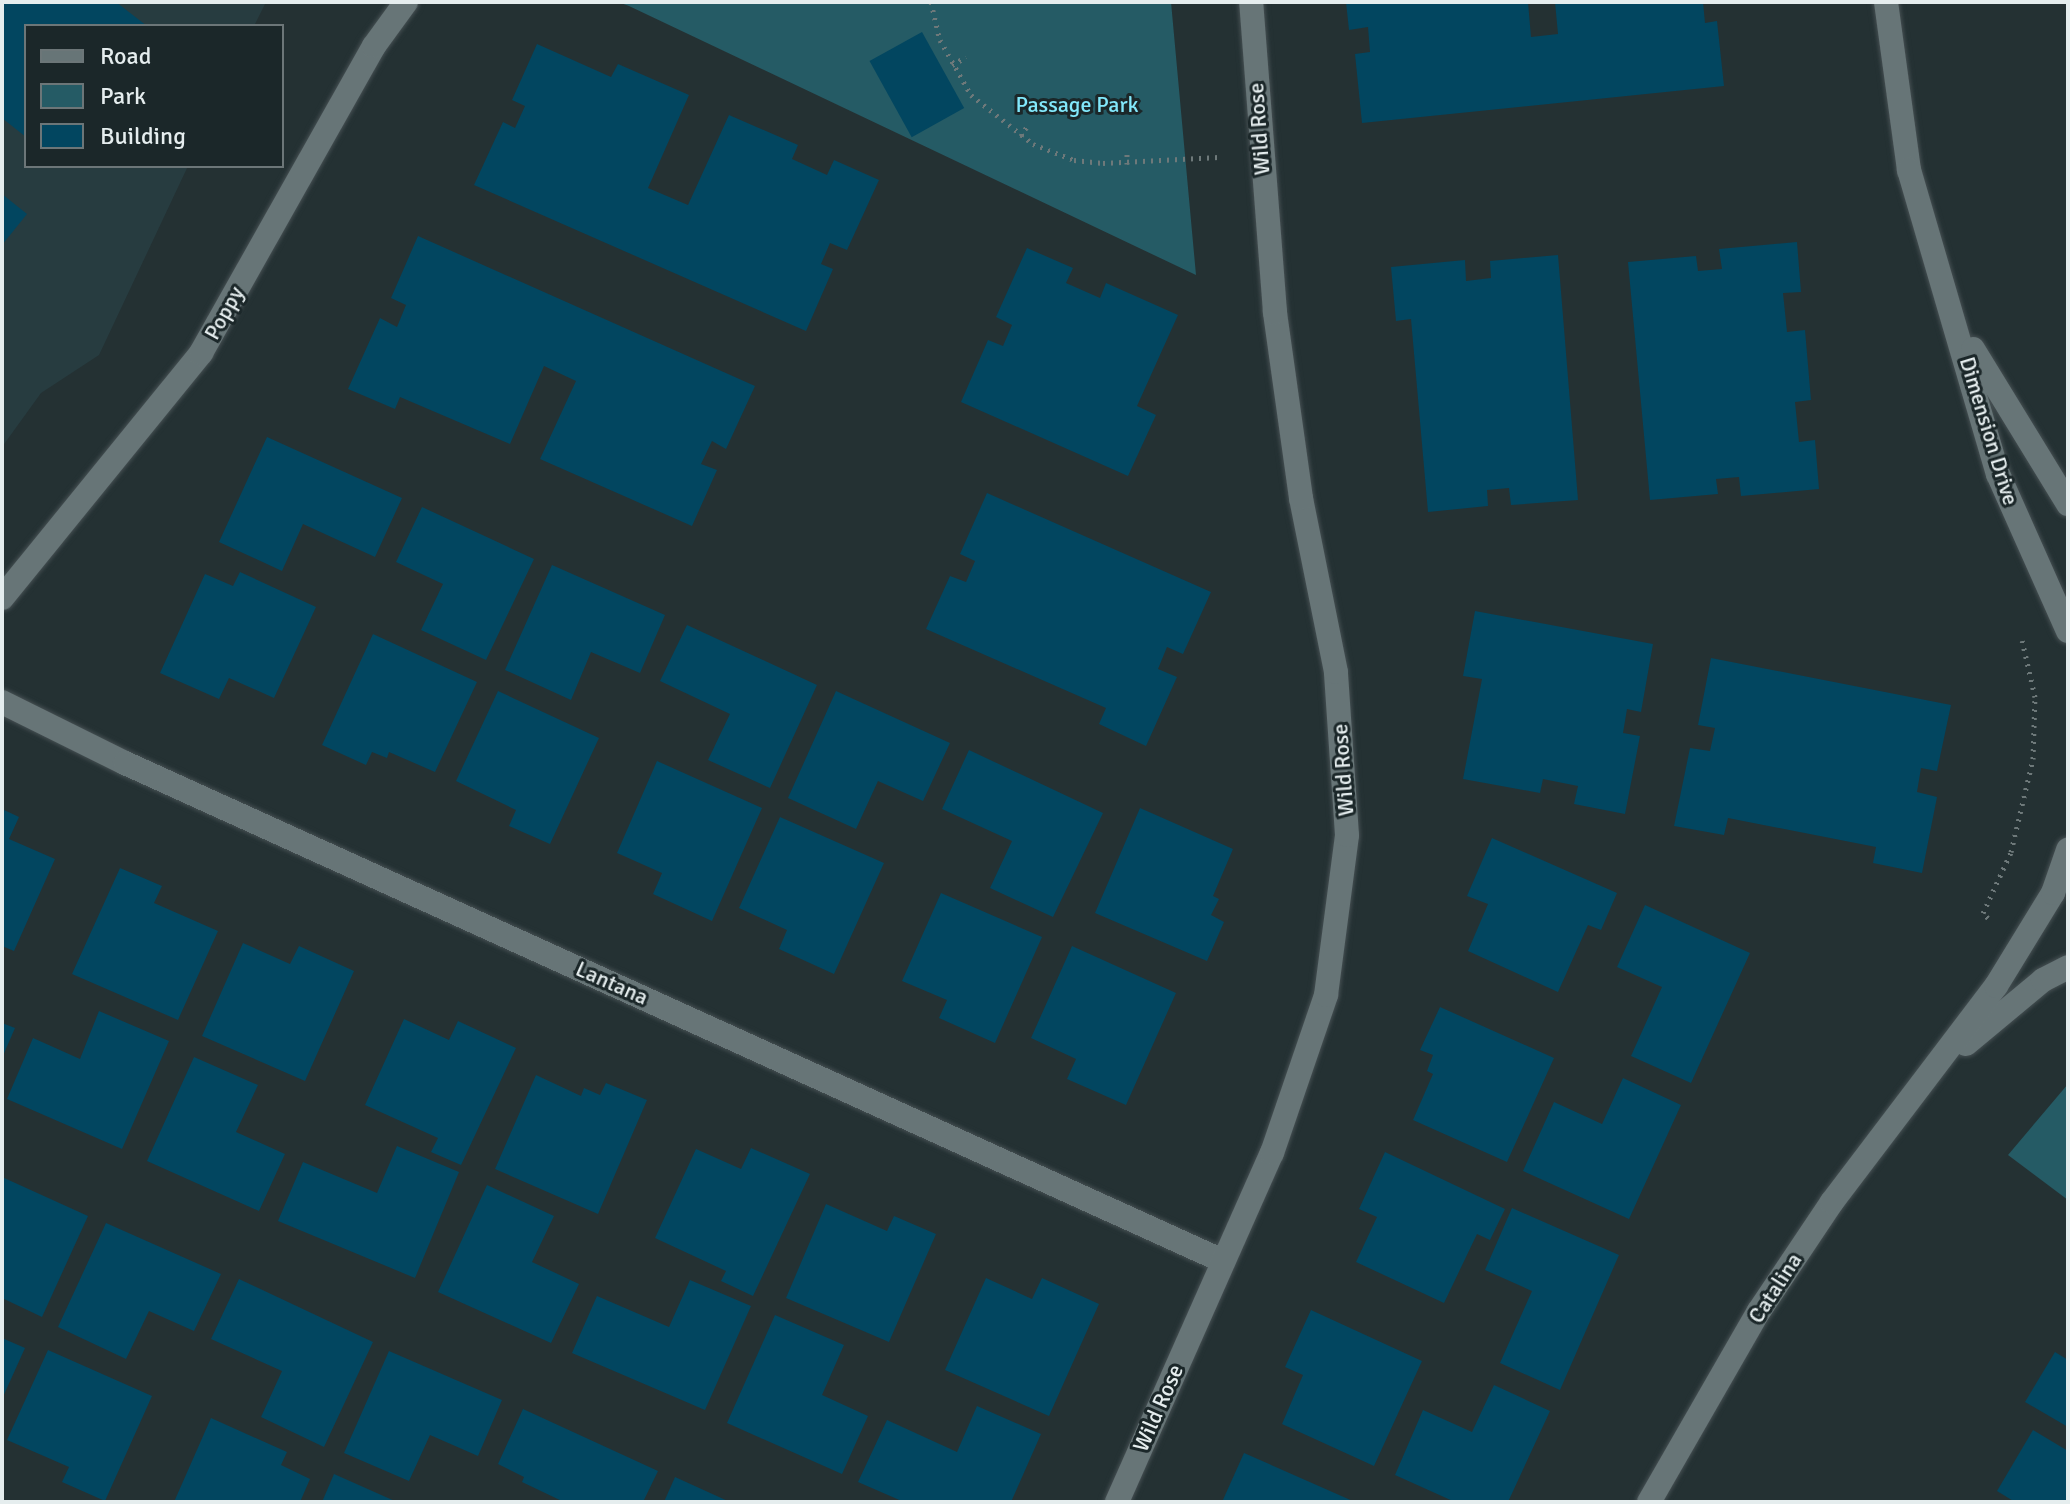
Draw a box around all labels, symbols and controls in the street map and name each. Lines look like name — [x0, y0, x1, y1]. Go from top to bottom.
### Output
legend — [24, 24, 284, 168]
text: Road — [100, 41, 151, 71]
text: Park — [100, 81, 146, 111]
street label: Wild Rose — [1243, 82, 1275, 176]
park label: Passage Park — [1015, 92, 1139, 118]
text: Building — [100, 121, 186, 151]
street label: Poppy — [199, 282, 249, 344]
street label: Dimension Drive — [1954, 354, 2024, 508]
street label: Wild Rose — [1327, 723, 1359, 817]
street label: Lantana — [572, 955, 652, 1011]
street label: Catalina — [1743, 1248, 1807, 1328]
street label: Wild Rose — [1127, 1360, 1189, 1456]

